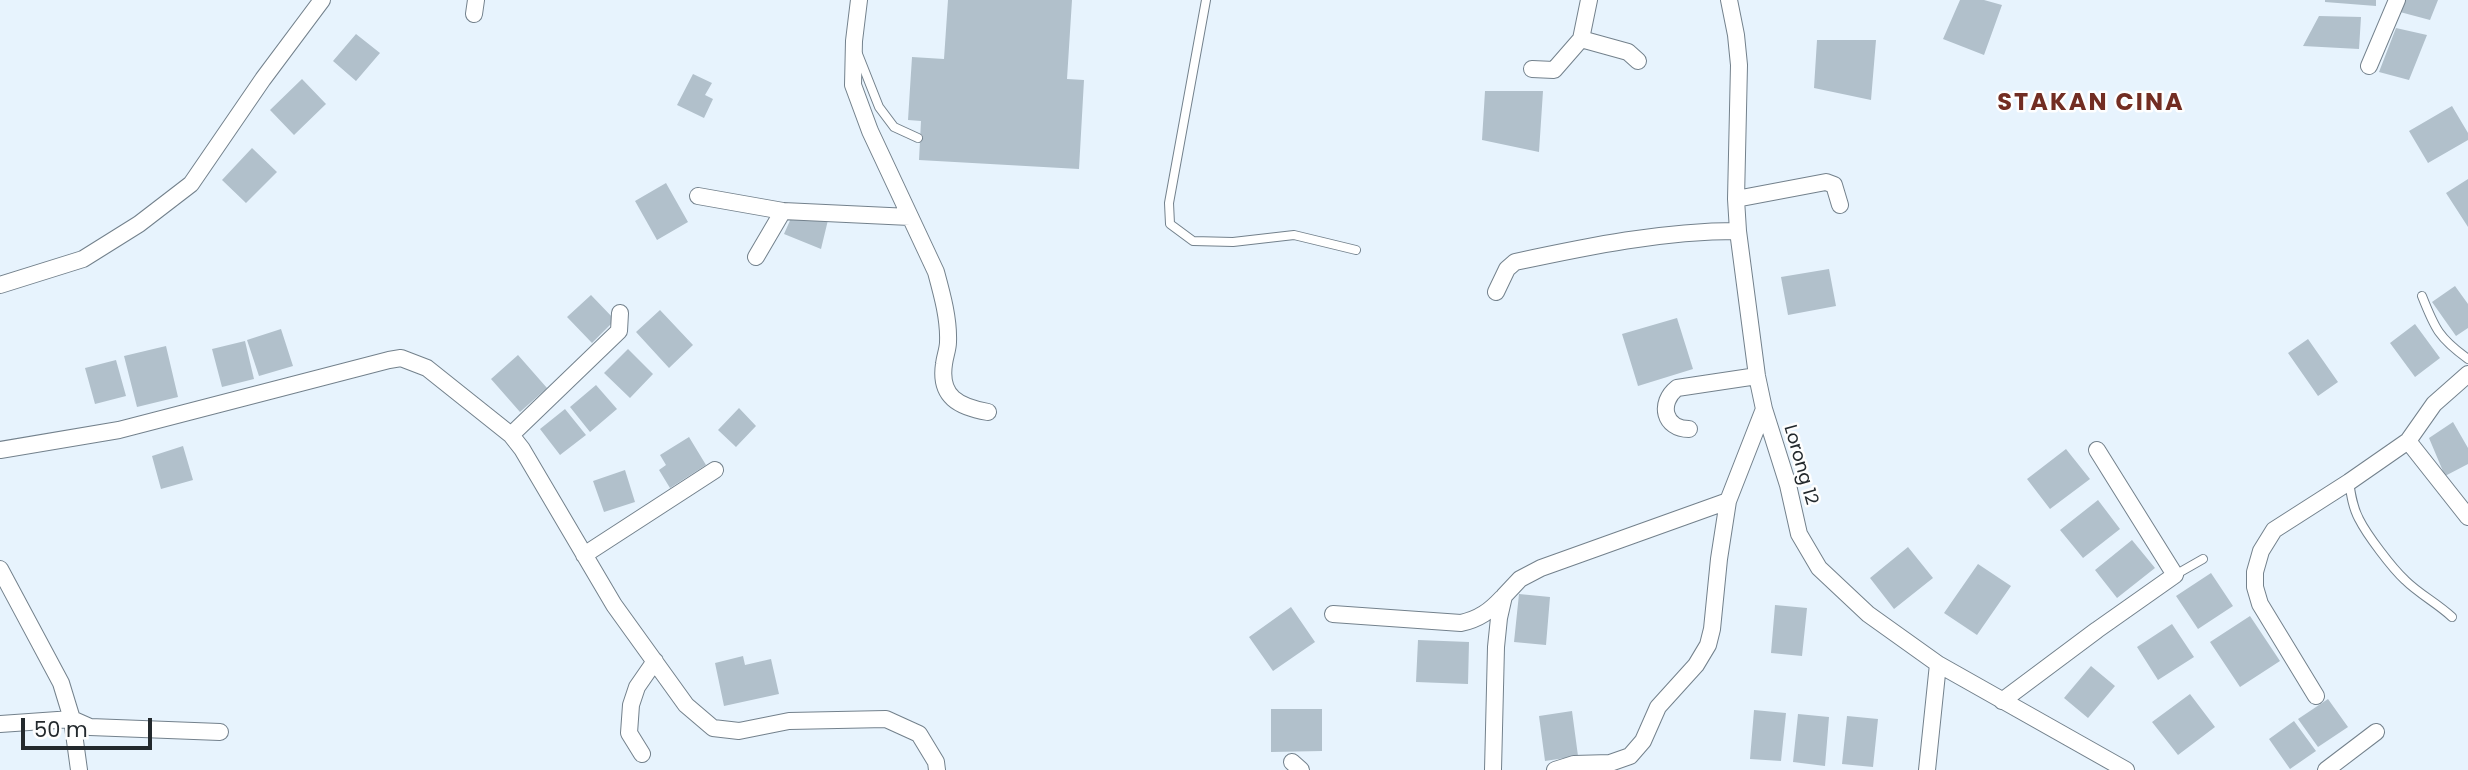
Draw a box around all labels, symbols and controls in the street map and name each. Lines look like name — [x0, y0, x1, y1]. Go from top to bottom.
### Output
district label: STAKAN CINA — [1999, 90, 2183, 118]
street label: Lorong 12 — [1778, 423, 1822, 507]
scale bar — [24, 704, 156, 748]
text: 50 m — [34, 715, 88, 744]

